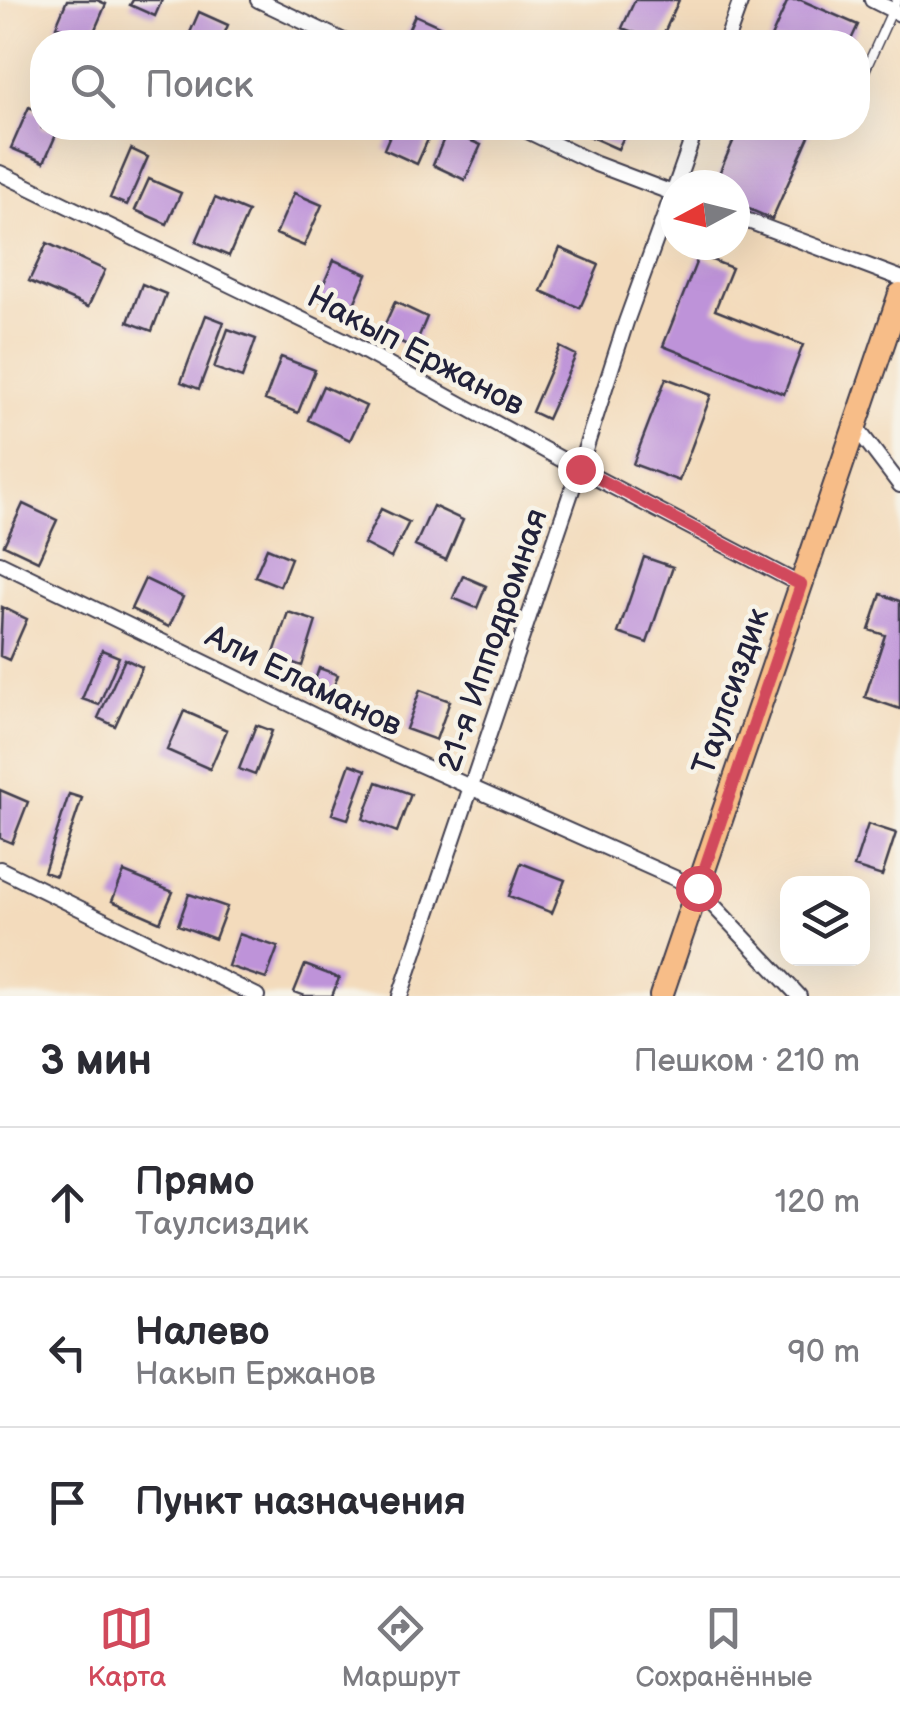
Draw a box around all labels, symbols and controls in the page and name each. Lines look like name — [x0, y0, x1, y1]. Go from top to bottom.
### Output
search box — [30, 30, 870, 140]
icon: search — [65, 58, 120, 113]
text: Поиск — [145, 63, 253, 108]
north arrow — [660, 170, 750, 260]
street label: Накып Ержанов — [300, 278, 531, 425]
route end — [558, 447, 604, 493]
street label: 21-я Ипподромная — [430, 504, 557, 777]
street label: Таулсиздик — [685, 603, 778, 780]
street label: Али Еламанов — [198, 617, 408, 746]
route start — [676, 866, 722, 912]
map controls — [780, 876, 870, 966]
button: layers — [780, 876, 870, 966]
text: 3 мин — [40, 1036, 152, 1087]
text: Пешком · 210 m — [634, 1042, 860, 1081]
text: Прямо — [135, 1160, 254, 1205]
icon: ahead — [40, 1175, 95, 1230]
text: 120 m — [775, 1183, 860, 1222]
text: Таулсиздик — [135, 1205, 309, 1244]
text: Налево — [135, 1310, 270, 1355]
icon: left — [40, 1325, 95, 1380]
text: 90 m — [788, 1333, 860, 1372]
text: Накып Ержанов — [135, 1355, 375, 1394]
icon: arrive — [40, 1475, 95, 1530]
text: Пункт назначения — [135, 1480, 466, 1525]
tab: Карта — [88, 1601, 166, 1694]
tab: Маршрут — [341, 1601, 460, 1694]
tab: Сохранённые — [636, 1601, 812, 1694]

